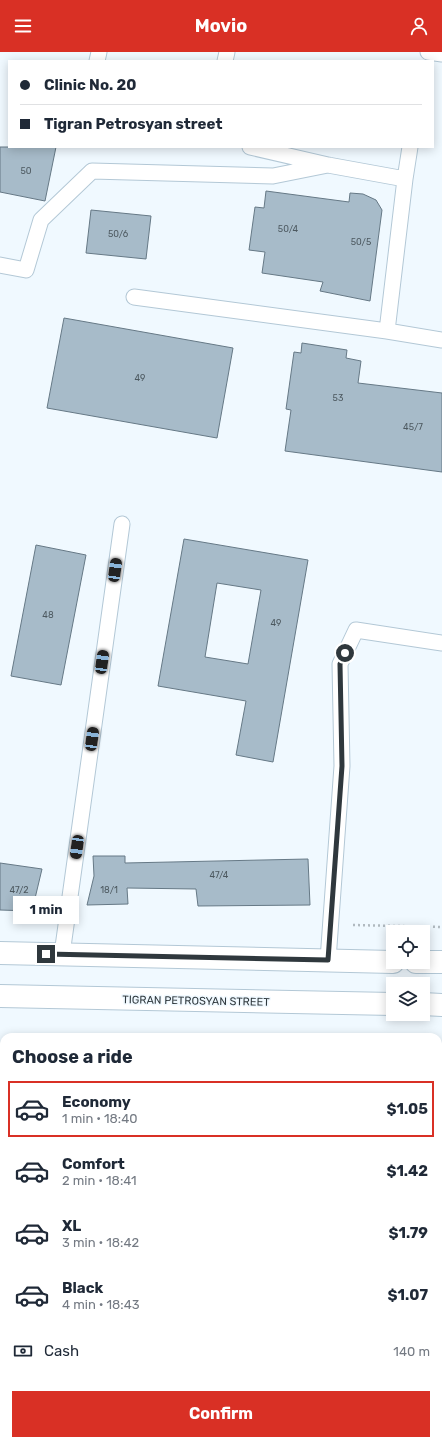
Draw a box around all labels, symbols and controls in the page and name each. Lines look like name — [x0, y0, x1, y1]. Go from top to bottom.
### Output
icon: menu — [12, 15, 34, 37]
text: Movio — [195, 15, 247, 37]
icon: person — [408, 15, 430, 37]
text: Clinic No. 20 — [44, 76, 136, 94]
text: Tigran Petrosyan street — [44, 115, 222, 133]
house number: 50 — [20, 166, 32, 176]
house number: 50/4 — [278, 224, 299, 234]
house number: 50/6 — [108, 229, 129, 239]
house number: 50/5 — [351, 237, 371, 247]
house number: 49 — [135, 373, 145, 383]
house number: 53 — [333, 393, 343, 403]
house number: 45/7 — [403, 422, 423, 432]
car — [107, 557, 123, 583]
house number: 48 — [42, 610, 54, 620]
house number: 49 — [271, 618, 281, 628]
route start — [336, 644, 354, 662]
car — [94, 649, 110, 675]
car — [84, 726, 100, 752]
car — [69, 834, 85, 860]
house number: 47/4 — [210, 870, 229, 880]
house number: 47/2 — [10, 885, 28, 895]
house number: 18/1 — [100, 885, 118, 895]
callout: 1 min — [13, 896, 79, 924]
text: 1 min — [29, 902, 63, 917]
map controls — [386, 925, 430, 1021]
button: locate — [386, 925, 430, 969]
route end — [37, 945, 55, 963]
button: layers — [386, 977, 430, 1021]
street label: TIGRAN PETROSYAN STREET — [122, 993, 270, 1009]
text: Choose a ride — [12, 1046, 133, 1068]
icon: car — [14, 1091, 50, 1127]
text: Economy — [62, 1093, 131, 1111]
text: $1.05 — [386, 1100, 428, 1118]
text: 1 min · 18:40 — [62, 1111, 137, 1126]
icon: car — [14, 1153, 50, 1189]
text: Comfort — [62, 1155, 125, 1173]
text: $1.42 — [386, 1162, 428, 1180]
text: 2 min · 18:41 — [62, 1173, 137, 1188]
icon: car — [14, 1215, 50, 1251]
text: XL — [62, 1217, 81, 1235]
text: $1.79 — [389, 1224, 428, 1242]
text: 3 min · 18:42 — [62, 1235, 139, 1250]
icon: car — [14, 1277, 50, 1313]
text: Black — [62, 1279, 103, 1297]
text: $1.07 — [388, 1286, 428, 1304]
text: 4 min · 18:43 — [62, 1297, 140, 1312]
icon: cash — [12, 1340, 34, 1362]
text: Cash — [44, 1342, 79, 1360]
text: 140 m — [393, 1344, 430, 1359]
button: Confirm — [12, 1391, 430, 1437]

